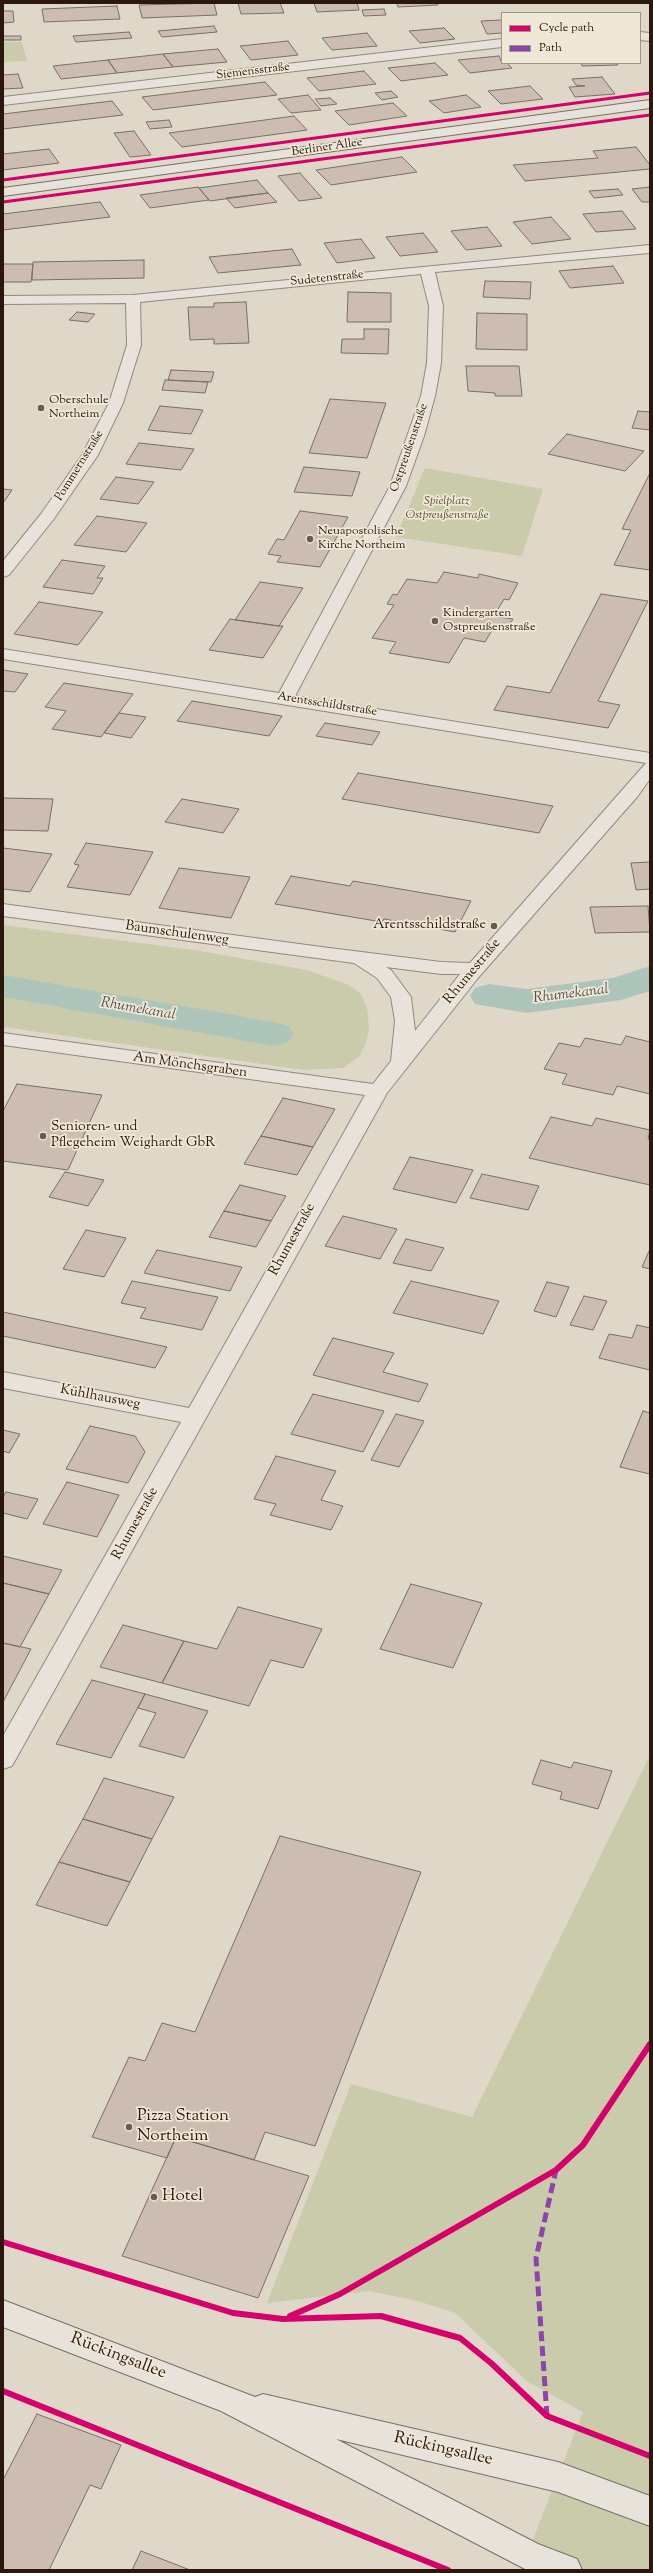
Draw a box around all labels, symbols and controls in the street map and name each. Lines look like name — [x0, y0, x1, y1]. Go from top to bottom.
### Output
legend — [501, 12, 641, 64]
text: Cycle path — [539, 19, 594, 37]
text: Path — [539, 39, 562, 57]
street label: Siemensstraße — [215, 60, 291, 84]
street label: Berliner Allee — [291, 136, 363, 160]
street label: Sudetenstraße — [290, 268, 364, 290]
place label: Oberschule Northeim — [49, 394, 109, 422]
street label: Ostpreußenstraße — [388, 402, 432, 494]
marker: Oberschule Northeim — [36, 403, 46, 413]
street label: Pommernstraße — [53, 428, 107, 504]
park label: Spielplatz Ostpreußenstraße — [405, 495, 489, 523]
place label: Neuapostolische Kirche Northeim — [318, 525, 405, 553]
marker: Neuapostolische Kirche Northeim — [305, 534, 315, 544]
place label: Kindergarten Ostpreußenstraße — [443, 607, 535, 635]
marker: Kindergarten Ostpreußenstraße — [430, 616, 440, 626]
street label: Arentsschildtstraße — [276, 690, 378, 720]
street label: Baumschulenweg — [124, 918, 230, 950]
place label: Arentsschildstraße — [373, 918, 486, 934]
marker: Arentsschildstraße — [489, 921, 499, 931]
street label: Rhumestraße — [441, 936, 505, 1008]
water label: Rhumekanal — [532, 981, 610, 1009]
water label: Rhumekanal — [99, 995, 177, 1025]
street label: Am Mönchsgraben — [132, 1050, 248, 1082]
place label: Senioren- und Pflegeheim Weighardt GbR — [51, 1120, 215, 1152]
marker: Senioren- und Pflegeheim Weighardt GbR — [38, 1131, 48, 1141]
street label: Rhumestraße — [266, 1201, 320, 1279]
street label: Kühlhausweg — [58, 1382, 142, 1414]
street label: Rhumestraße — [109, 1485, 163, 1563]
place label: Pizza Station Northeim — [137, 2107, 229, 2147]
marker: Pizza Station Northeim — [124, 2122, 134, 2132]
place label: Hotel — [162, 2187, 203, 2207]
marker: Hotel — [149, 2192, 159, 2202]
street label: Rückingsallee — [67, 2329, 169, 2385]
street label: Rückingsallee — [391, 2429, 495, 2471]

